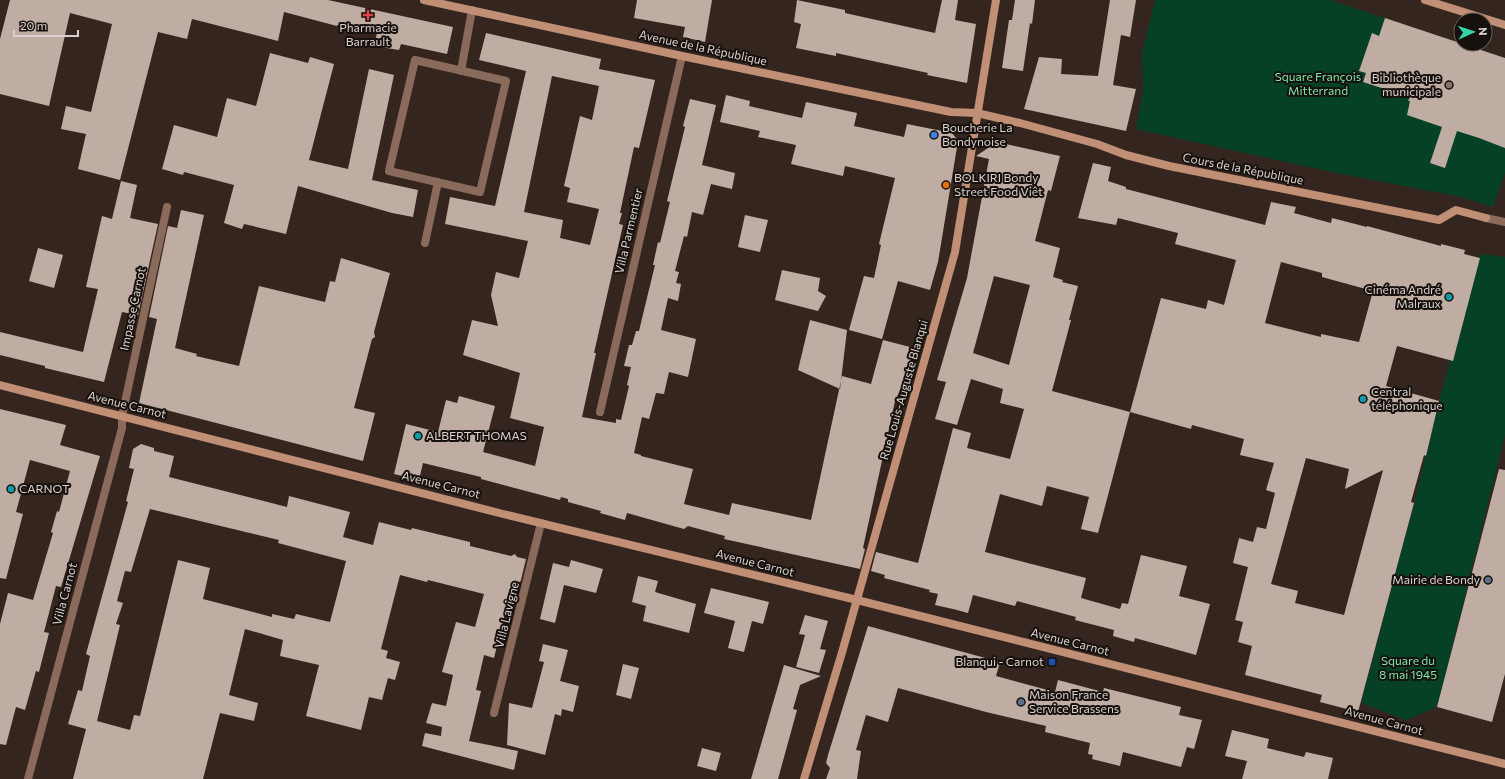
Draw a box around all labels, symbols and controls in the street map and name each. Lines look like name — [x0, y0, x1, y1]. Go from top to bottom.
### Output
marker: Pharmacie Barrault — [363, 10, 373, 20]
scale bar — [14, 12, 78, 38]
north arrow — [1453, 12, 1493, 52]
text: 20 m — [20, 18, 47, 32]
place label: Pharmacie Barrault — [339, 20, 397, 48]
street label: Avenue de la République — [638, 27, 769, 67]
text: N — [1477, 27, 1490, 36]
park label: Square François Mitterrand — [1275, 69, 1361, 97]
place label: Bibliothèque municipale — [1372, 70, 1441, 98]
marker: Bibliothèque municipale — [1444, 80, 1454, 90]
place label: Boucherie La Bondynoise — [942, 120, 1012, 148]
marker: Boucherie La Bondynoise — [929, 130, 939, 140]
street label: Cours de la République — [1182, 149, 1305, 187]
place label: BOLKIRI Bondy Street Food Viêt — [954, 170, 1043, 198]
marker: BOLKIRI Bondy Street Food Viêt — [941, 180, 951, 190]
street label: Villa Parmentier — [611, 186, 645, 275]
street label: Impasse Carnot — [116, 266, 148, 352]
place label: Cinéma André Malraux — [1364, 282, 1442, 310]
marker: Cinéma André Malraux — [1444, 292, 1454, 302]
street label: Rue Louis-Auguste Blanqui — [876, 318, 930, 461]
place label: Central téléphonique — [1371, 384, 1443, 412]
street label: Avenue Carnot — [87, 388, 168, 421]
marker: Central téléphonique — [1358, 394, 1368, 404]
place label: ALBERT THOMAS — [426, 428, 527, 442]
marker: ALBERT THOMAS — [413, 431, 423, 441]
street label: Avenue Carnot — [401, 468, 482, 501]
place label: CARNOT — [19, 481, 70, 495]
marker: CARNOT — [6, 484, 16, 494]
street label: Avenue Carnot — [715, 546, 796, 579]
street label: Villa Carnot — [49, 561, 79, 627]
place label: Mairie de Bondy — [1392, 572, 1480, 586]
marker: Mairie de Bondy — [1483, 575, 1493, 585]
street label: Villa Lavigne — [491, 580, 521, 649]
street label: Avenue Carnot — [1030, 625, 1111, 658]
park label: Square du 8 mai 1945 — [1379, 653, 1437, 681]
place label: Blanqui - Carnot — [955, 654, 1044, 668]
marker: Blanqui - Carnot — [1047, 657, 1057, 667]
place label: Maison France Service Brassens — [1029, 687, 1119, 715]
marker: Maison France Service Brassens — [1016, 697, 1026, 707]
street label: Avenue Carnot — [1344, 703, 1425, 737]

